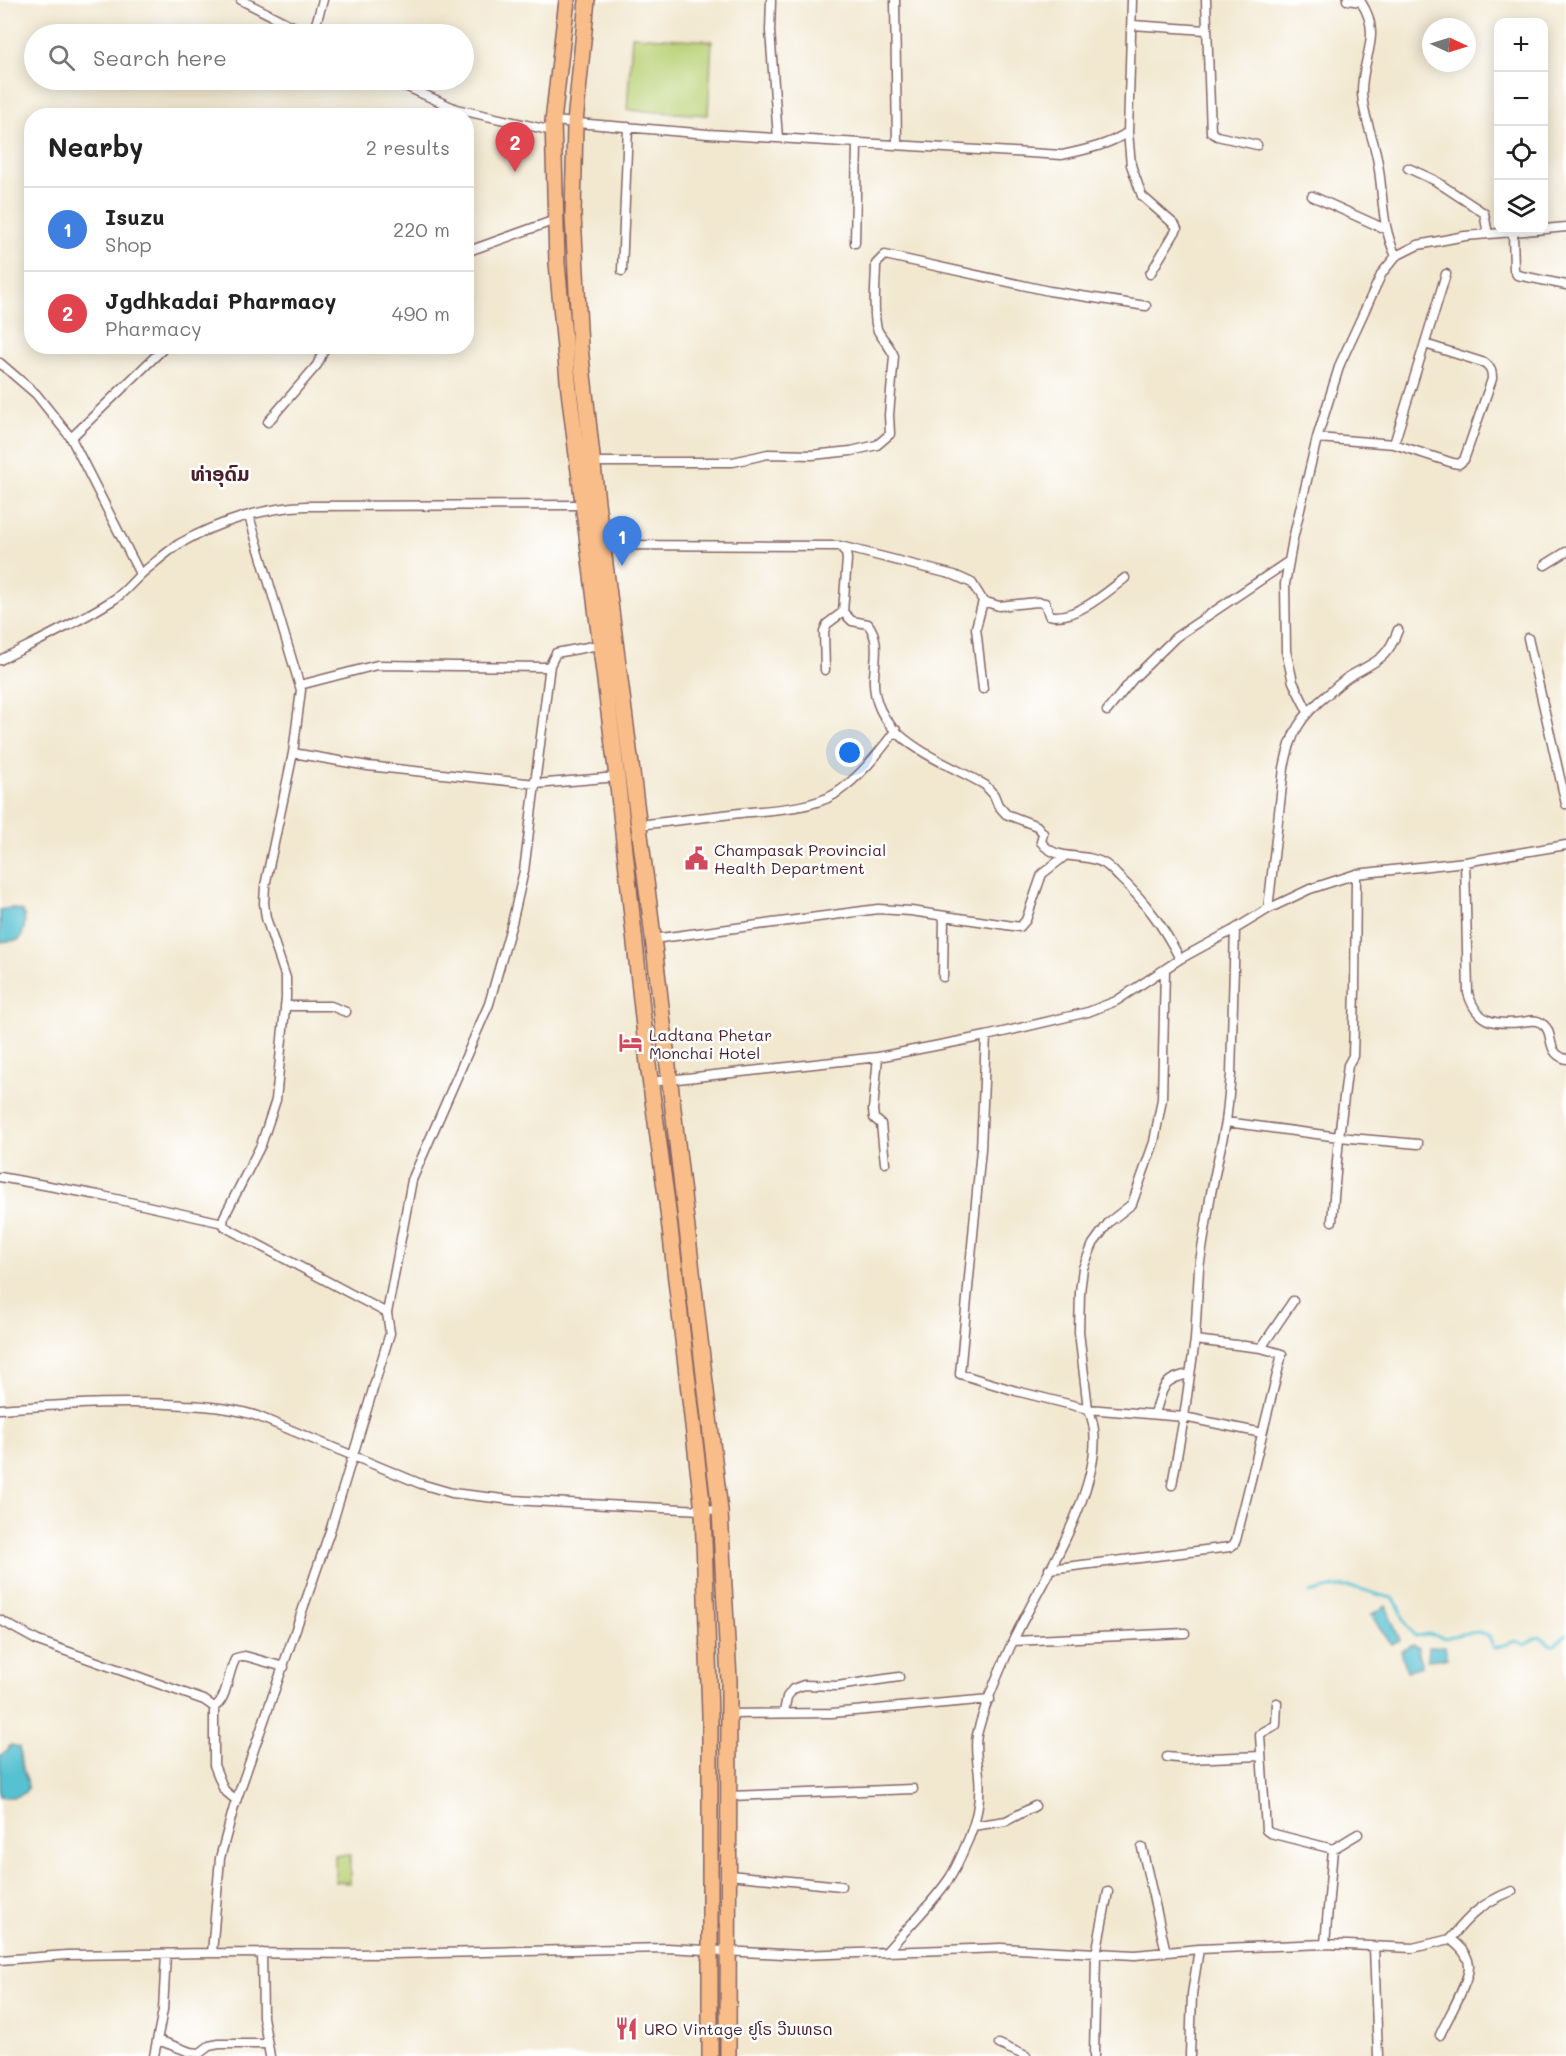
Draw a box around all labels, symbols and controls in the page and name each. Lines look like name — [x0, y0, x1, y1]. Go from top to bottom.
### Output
north arrow — [1422, 18, 1476, 72]
map controls — [1494, 18, 1548, 234]
button: + — [1494, 18, 1548, 72]
search box — [24, 24, 474, 90]
icon: search — [45, 41, 78, 74]
text: Search here — [93, 43, 227, 72]
button: − — [1494, 72, 1548, 126]
pin: 2 — [496, 122, 534, 172]
button: locate — [1494, 126, 1548, 180]
text: Nearby — [48, 130, 143, 164]
text: 2 results — [366, 134, 450, 160]
button: layers — [1494, 180, 1548, 234]
text: Isuzu — [105, 202, 165, 231]
text: 1 — [63, 216, 72, 242]
text: 220 m — [393, 216, 450, 242]
text: Shop — [105, 231, 152, 257]
text: Jgdhkadai Pharmacy — [105, 286, 336, 315]
text: 2 — [62, 300, 73, 326]
text: 490 m — [392, 300, 450, 326]
text: Pharmacy — [105, 315, 202, 341]
district label: ທ່າອຸດົມ — [191, 460, 249, 487]
pin: 1 — [602, 516, 642, 566]
your location — [835, 738, 864, 767]
place label: Champasak Provincial Health Department — [714, 839, 886, 878]
public building icon: Champasak Provincial Health Department — [683, 845, 709, 871]
place label: Ladtana Phetar Monchai Hotel — [649, 1024, 772, 1063]
hotel icon: Ladtana Phetar Monchai Hotel — [618, 1030, 644, 1056]
restaurant icon: URO Vintage ຢູໂຣ ວີນເທຣດ — [613, 2015, 639, 2041]
place label: URO Vintage ຢູໂຣ ວີນເທຣດ — [644, 2018, 833, 2040]

